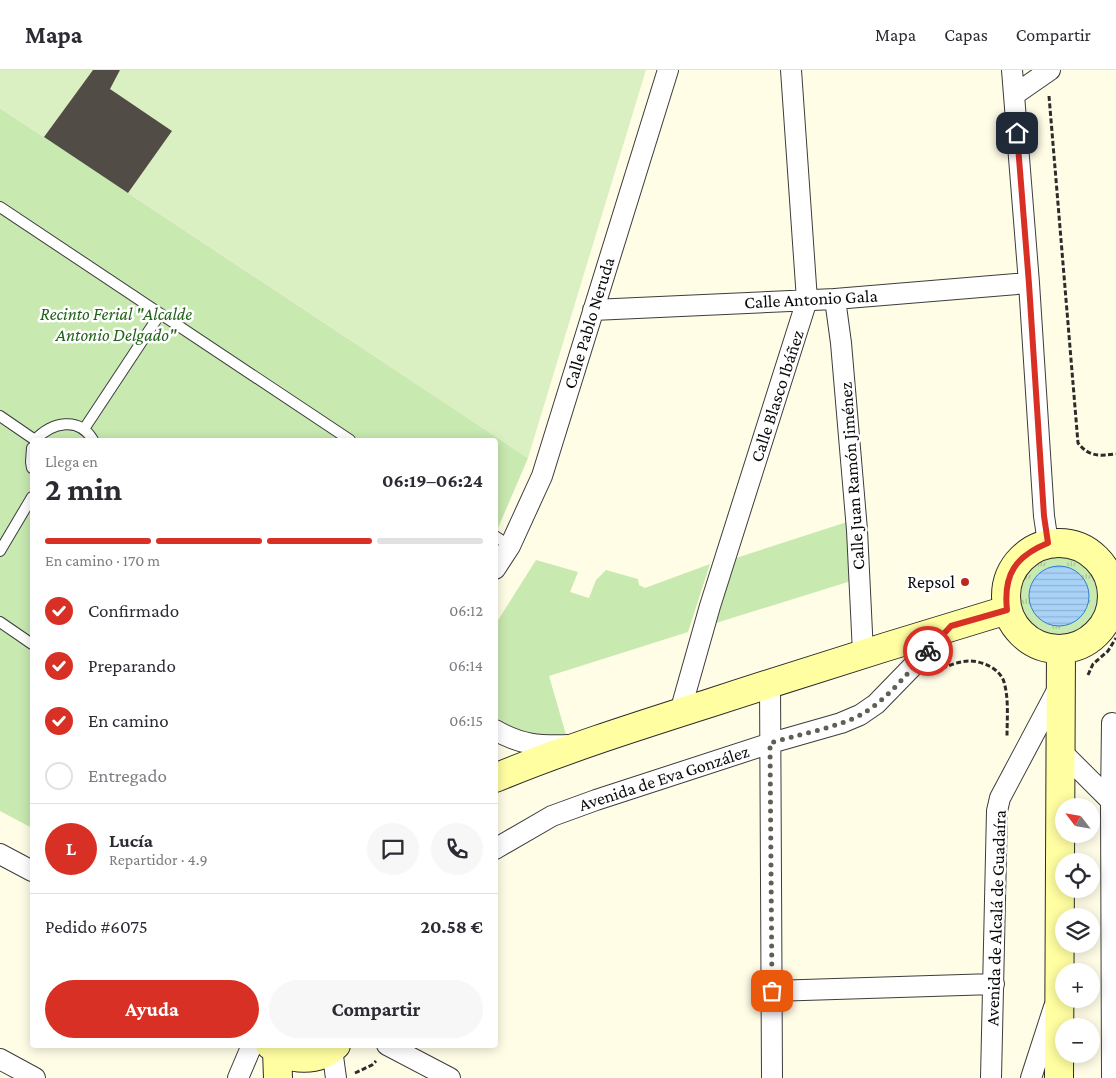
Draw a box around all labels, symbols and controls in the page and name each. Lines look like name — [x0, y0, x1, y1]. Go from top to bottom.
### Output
text: Mapa — [25, 21, 83, 48]
text: Mapa — [875, 25, 916, 45]
text: Capas — [944, 25, 988, 45]
text: Compartir — [1016, 25, 1091, 45]
pin — [996, 112, 1038, 154]
icon: home — [1003, 119, 1031, 147]
street label: Calle Pablo Neruda — [560, 255, 618, 391]
street label: Calle Antonio Gala — [744, 286, 878, 312]
park label: Recinto Ferial "Alcalde Antonio Delgado" — [40, 304, 192, 345]
street label: Calle Blasco Ibáñez — [746, 327, 808, 464]
street label: Calle Juan Ramón Jiménez — [835, 381, 869, 571]
text: Llega en — [45, 453, 98, 470]
text: 06:19–06:24 — [382, 470, 483, 491]
text: 2 min — [45, 471, 122, 507]
text: En camino · 170 m — [45, 552, 160, 569]
place label: Repsol — [907, 572, 955, 592]
marker: Repsol — [959, 576, 971, 588]
icon: check — [45, 597, 73, 625]
text: Confirmado — [88, 600, 179, 621]
text: 06:12 — [449, 602, 483, 619]
courier — [903, 626, 953, 676]
icon: bike — [914, 637, 942, 665]
icon: check — [45, 652, 73, 680]
text: Preparando — [88, 655, 176, 676]
text: 06:14 — [449, 657, 483, 674]
icon: check — [45, 707, 73, 735]
text: En camino — [88, 710, 169, 731]
text: 06:15 — [449, 712, 483, 729]
street label: Avenida de Eva González — [576, 741, 752, 815]
text: Entregado — [88, 765, 167, 786]
north arrow — [1055, 798, 1100, 842]
map controls — [1055, 798, 1100, 1063]
street label: Avenida de Alcalá de Guadaíra — [982, 810, 1010, 1026]
button: chat — [367, 823, 419, 875]
button: phone — [431, 823, 483, 875]
text: Lucía — [109, 830, 153, 851]
text: L — [66, 838, 76, 859]
text: Repartidor · 4.9 — [109, 851, 208, 868]
button: locate — [1055, 853, 1100, 898]
button: layers — [1055, 908, 1100, 953]
text: Pedido #6075 — [45, 916, 148, 937]
text: 20.58 € — [420, 916, 483, 937]
button: + — [1055, 963, 1100, 1008]
pin — [751, 970, 793, 1012]
icon: bag — [758, 977, 786, 1005]
button: Ayuda — [45, 980, 259, 1038]
button: Compartir — [269, 980, 483, 1038]
button: − — [1055, 1018, 1100, 1063]

